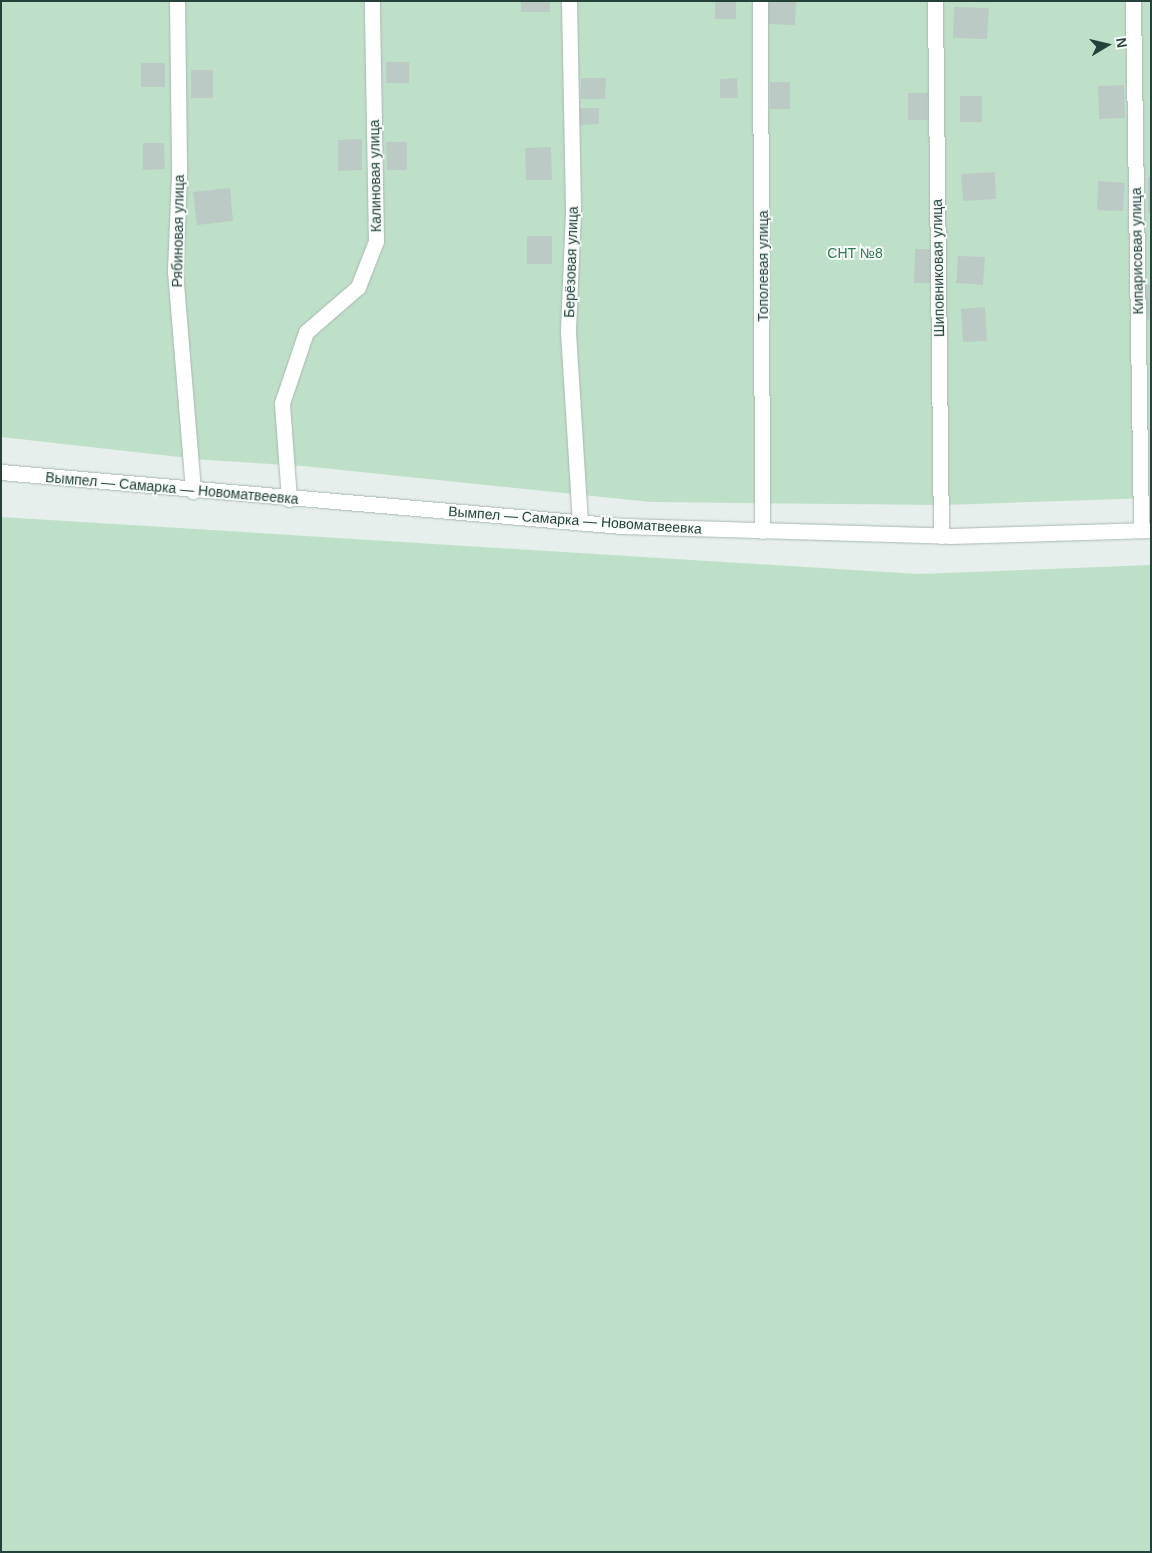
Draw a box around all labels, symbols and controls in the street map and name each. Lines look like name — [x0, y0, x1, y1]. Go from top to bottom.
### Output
north arrow — [1082, 20, 1132, 70]
text: N — [1113, 36, 1131, 49]
street label: Калиновая улица — [366, 120, 384, 232]
street label: Рябиновая улица — [169, 174, 187, 288]
street label: Кипарисовая улица — [1127, 187, 1147, 315]
street label: Шиповниковая улица — [928, 199, 948, 337]
street label: Берёзовая улица — [561, 206, 581, 318]
street label: Тополевая улица — [755, 210, 771, 322]
park label: СНТ №8 — [827, 245, 883, 261]
street label: Вымпел — Самарка — Новоматвеевка — [45, 469, 299, 507]
street label: Вымпел — Самарка — Новоматвеевка — [448, 503, 702, 537]

